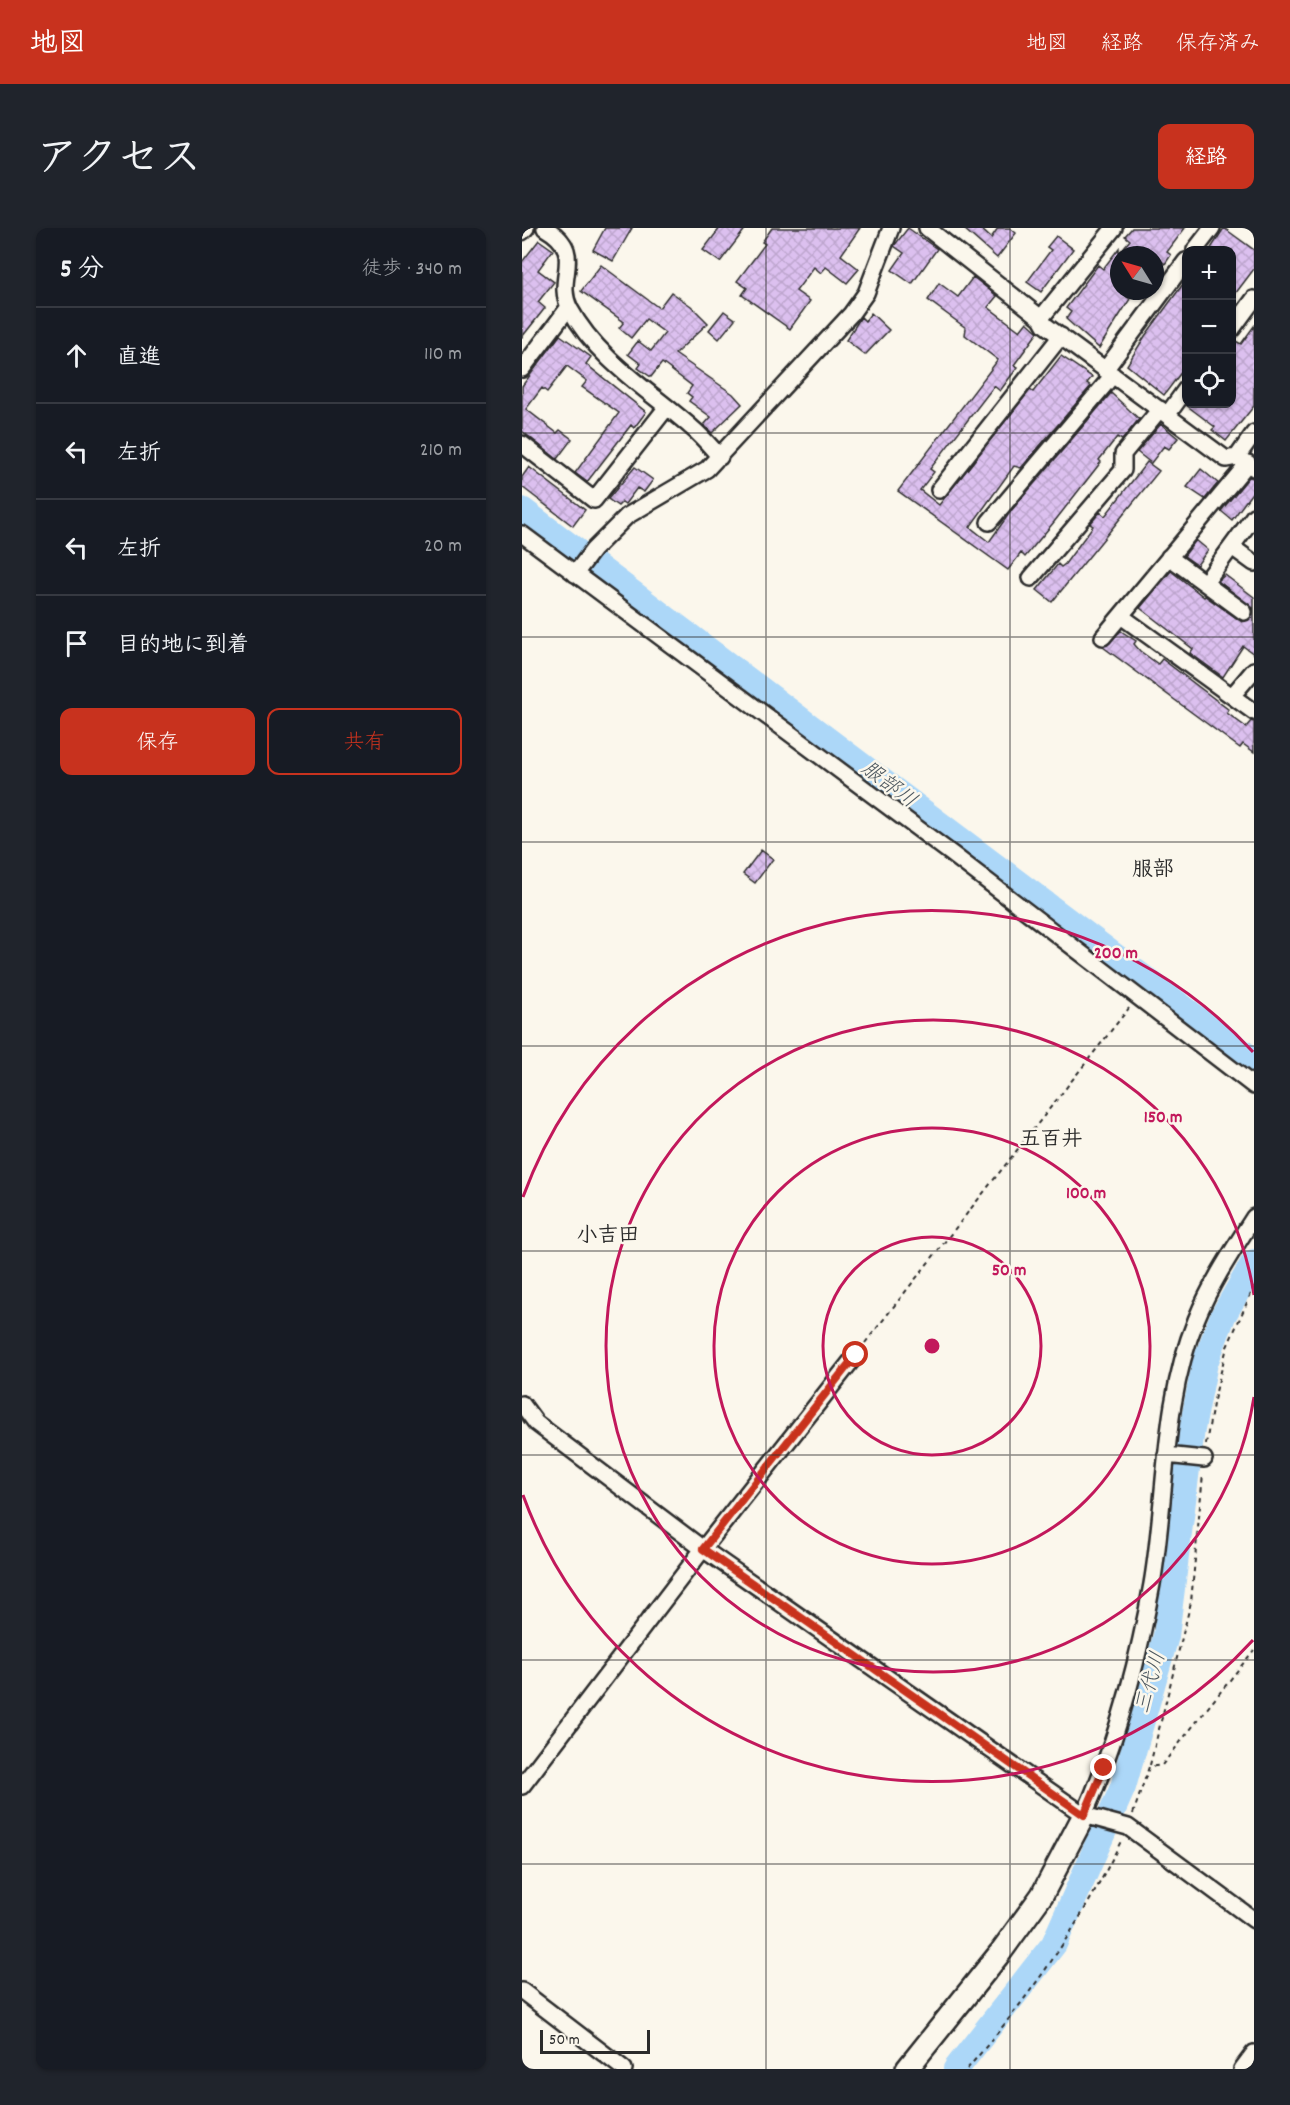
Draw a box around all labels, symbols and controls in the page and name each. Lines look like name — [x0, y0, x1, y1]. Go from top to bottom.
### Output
text: 地図 — [30, 26, 86, 66]
text: 地図 — [1026, 30, 1068, 60]
text: 経路 — [1101, 30, 1143, 60]
text: 保存済み — [1176, 30, 1260, 60]
button: 経路 — [1158, 124, 1254, 189]
text: アクセス — [36, 132, 201, 192]
north arrow — [1110, 246, 1164, 300]
map controls — [1182, 246, 1236, 408]
button: + — [1182, 246, 1236, 300]
text: 5 分 — [60, 252, 104, 289]
text: 徒歩 · 340 m — [362, 256, 462, 284]
button: − — [1182, 300, 1236, 354]
icon: ahead — [60, 339, 93, 372]
text: 110 m — [424, 341, 462, 369]
text: 直進 — [117, 343, 161, 374]
button: locate — [1182, 354, 1236, 408]
icon: left — [60, 435, 93, 468]
text: 210 m — [420, 437, 462, 465]
text: 左折 — [117, 439, 161, 470]
icon: left — [60, 531, 93, 564]
text: 20 m — [424, 533, 462, 561]
text: 左折 — [117, 535, 161, 566]
icon: arrive — [60, 627, 93, 660]
text: 目的地に到着 — [117, 631, 249, 662]
button: 保存 — [60, 708, 255, 775]
button: 共有 — [267, 708, 462, 775]
water label: 服部川 — [854, 755, 922, 817]
district label: 服部 — [1132, 856, 1174, 886]
text: 200 m — [1094, 942, 1138, 967]
text: 150 m — [1144, 1106, 1182, 1131]
district label: 五百井 — [1020, 1126, 1083, 1156]
text: 100 m — [1066, 1182, 1106, 1207]
district label: 小吉田 — [577, 1222, 640, 1252]
text: 50 m — [992, 1259, 1026, 1284]
centre of rings — [922, 1336, 942, 1356]
route start — [842, 1341, 868, 1367]
water label: 三代川 — [1129, 1649, 1175, 1717]
route end — [1090, 1754, 1116, 1780]
scale bar — [540, 2027, 650, 2054]
text: 50 m — [549, 2029, 580, 2052]

